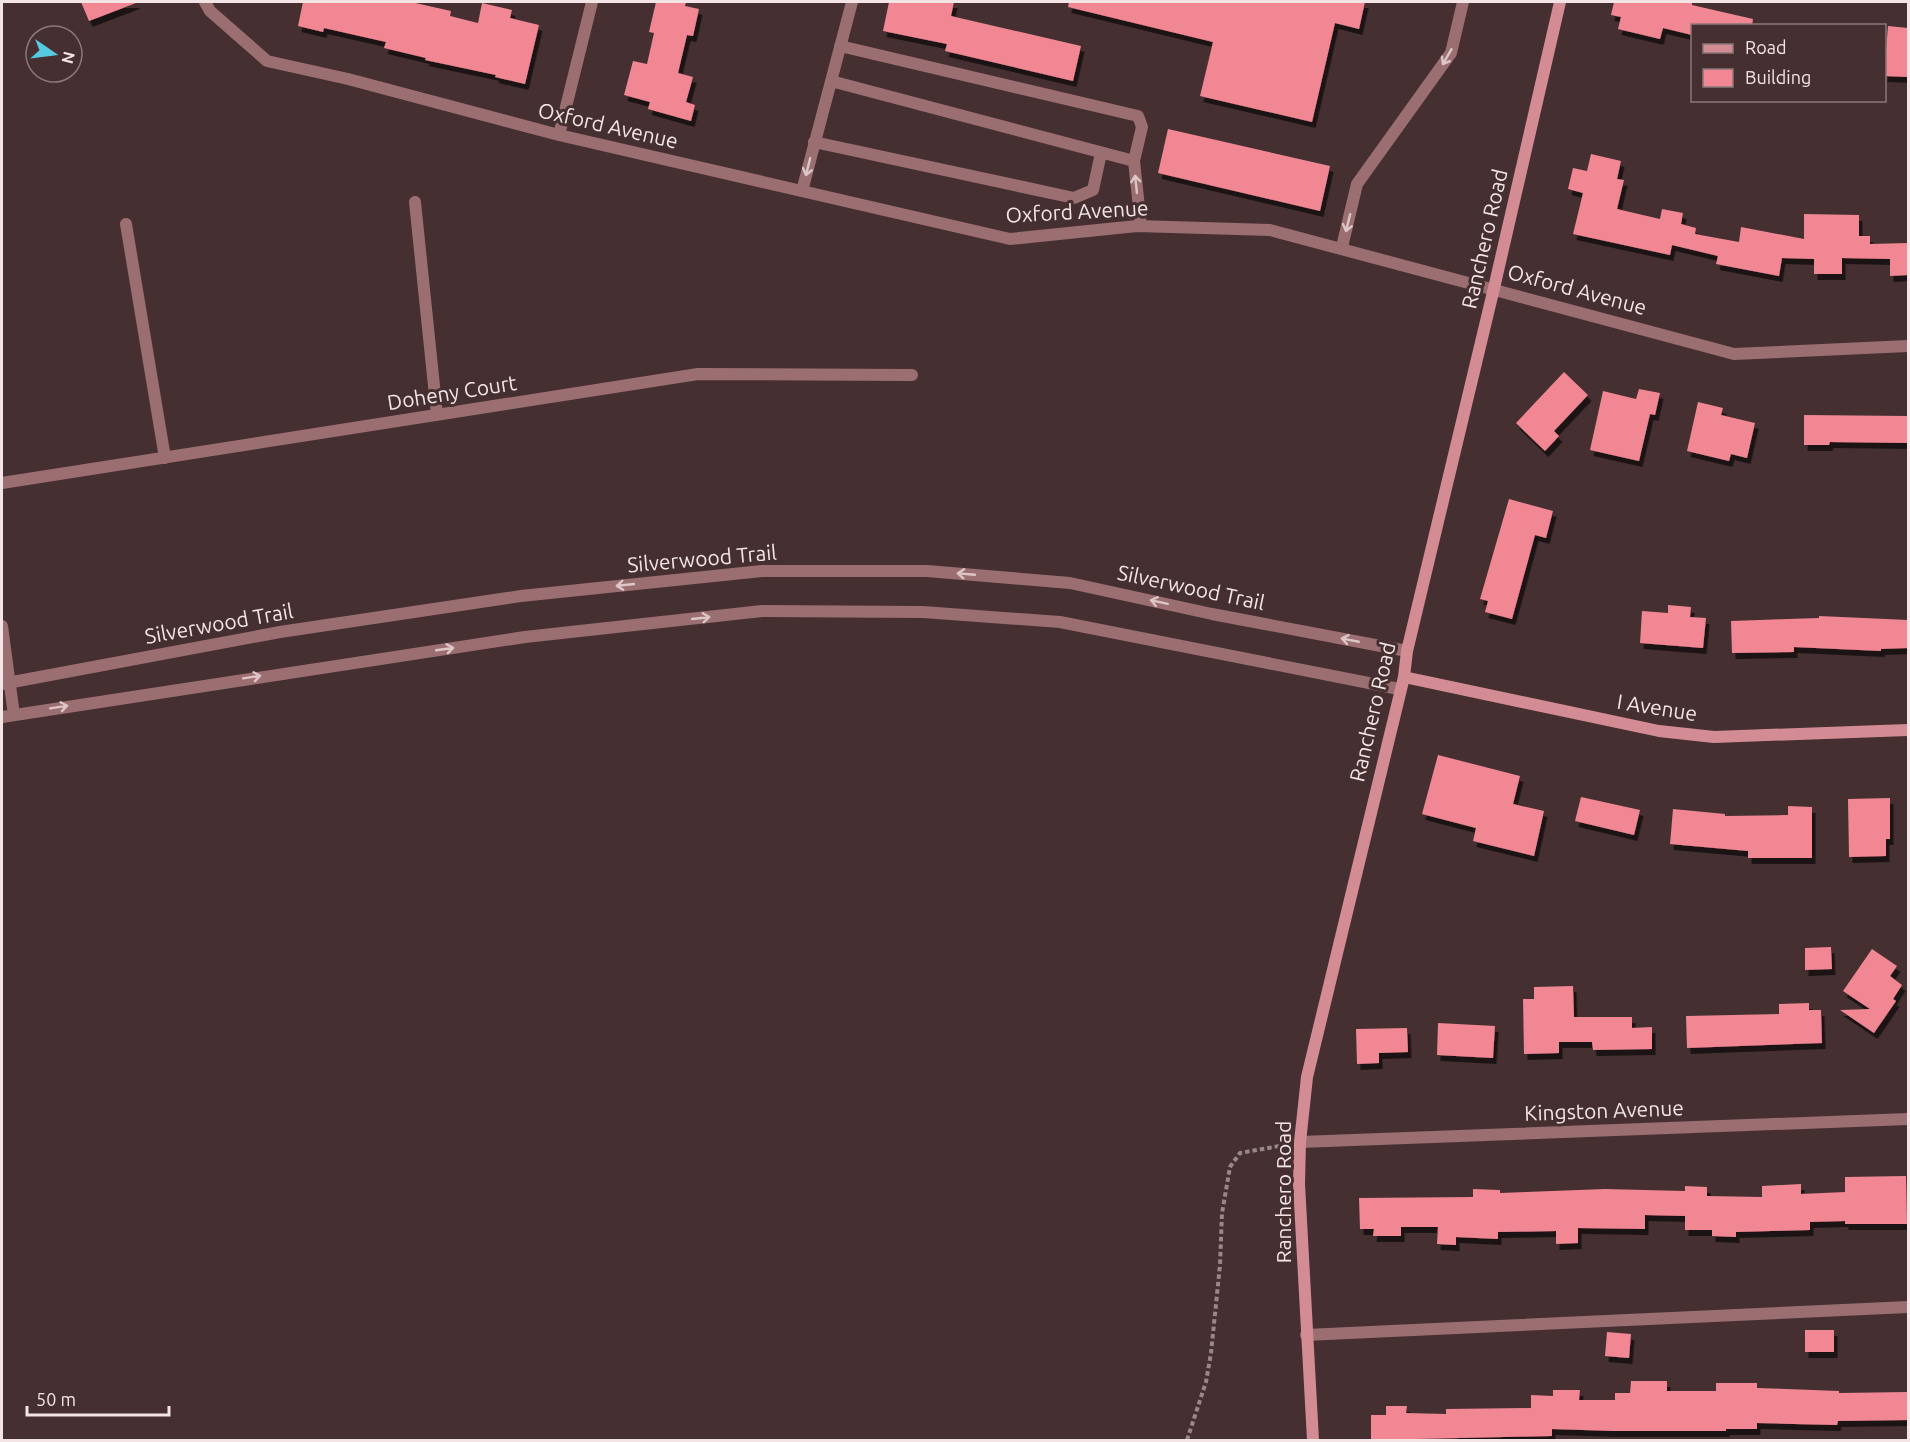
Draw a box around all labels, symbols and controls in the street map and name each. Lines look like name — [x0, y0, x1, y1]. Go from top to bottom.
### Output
north arrow — [24, 24, 84, 84]
legend — [1691, 24, 1886, 102]
text: Road — [1745, 37, 1787, 57]
one-way arrow — [1441, 48, 1453, 65]
text: N — [58, 50, 79, 66]
text: Building — [1745, 67, 1811, 87]
street label: Oxford Avenue — [536, 97, 681, 153]
one-way arrow — [802, 157, 814, 176]
street label: Ranchero Road — [1456, 167, 1512, 311]
one-way arrow — [1130, 175, 1141, 195]
street label: Oxford Avenue — [1005, 195, 1149, 227]
one-way arrow — [1341, 213, 1353, 232]
street label: Oxford Avenue — [1505, 259, 1649, 319]
street label: Doheny Court — [385, 370, 518, 414]
street label: Silverwood Trail — [626, 540, 778, 576]
street label: Silverwood Trail — [1115, 560, 1267, 614]
one-way arrow — [957, 568, 977, 579]
one-way arrow — [616, 580, 636, 591]
one-way arrow — [1149, 596, 1168, 608]
street label: Silverwood Trail — [143, 598, 295, 648]
one-way arrow — [691, 612, 710, 623]
one-way arrow — [1341, 634, 1360, 645]
street label: Ranchero Road — [1344, 640, 1400, 784]
one-way arrow — [434, 643, 454, 654]
one-way arrow — [242, 672, 261, 683]
street label: I Avenue — [1615, 689, 1699, 725]
one-way arrow — [49, 702, 69, 713]
street label: Kingston Avenue — [1524, 1095, 1684, 1125]
street label: Ranchero Road — [1271, 1121, 1295, 1263]
scale bar — [27, 1379, 170, 1417]
text: 50 m — [36, 1389, 76, 1409]

